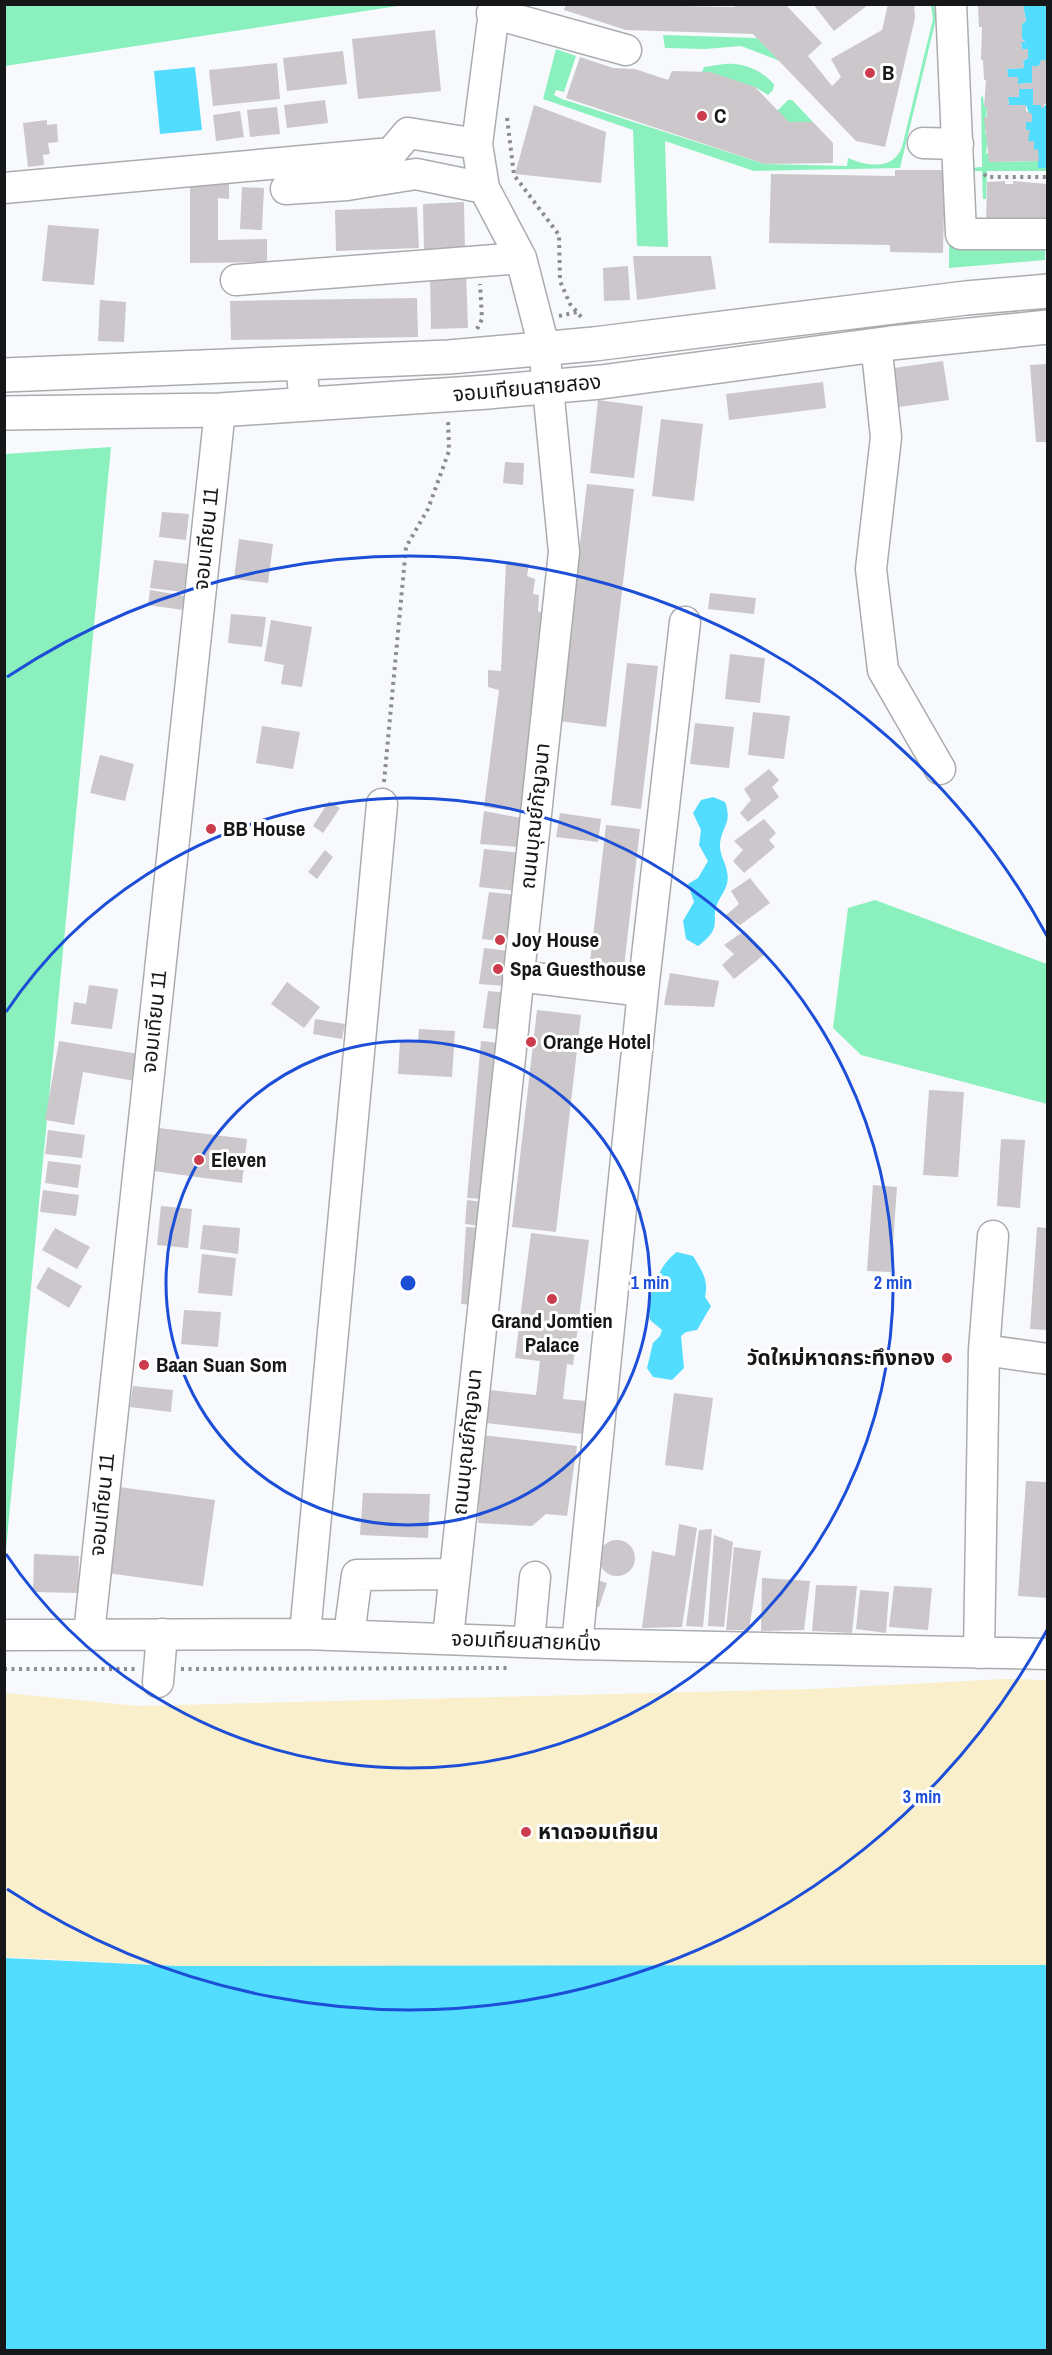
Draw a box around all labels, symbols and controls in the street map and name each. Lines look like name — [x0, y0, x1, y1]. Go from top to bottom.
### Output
place label: B — [882, 58, 894, 87]
marker: B — [863, 66, 877, 80]
place label: C — [714, 101, 726, 130]
marker: C — [695, 109, 709, 123]
street label: จอมเทียนสายสอง — [452, 367, 602, 408]
street label: จอมเทียน 11 — [186, 486, 225, 592]
street label: ถนนบุณย์กัญจนา — [512, 741, 557, 891]
place label: BB House — [223, 814, 305, 843]
marker: BB House — [204, 822, 218, 836]
place label: Joy House — [512, 925, 599, 954]
marker: Joy House — [493, 933, 507, 947]
place label: Spa Guesthouse — [510, 954, 646, 983]
marker: Spa Guesthouse — [491, 962, 505, 976]
street label: จอมเทียน 11 — [134, 969, 173, 1075]
place label: Orange Hotel — [543, 1027, 651, 1056]
marker: Orange Hotel — [524, 1035, 538, 1049]
place label: Eleven — [211, 1145, 267, 1174]
marker: Eleven — [192, 1153, 206, 1167]
text: 1 min — [631, 1270, 669, 1295]
text: 2 min — [874, 1270, 912, 1295]
centre of rings — [398, 1273, 418, 1293]
marker: Grand Jomtien Palace — [545, 1292, 559, 1306]
place label: Grand Jomtien Palace — [491, 1306, 613, 1359]
place label: วัดใหม่หาดกระทึงทอง — [747, 1343, 935, 1372]
place label: Baan Suan Som — [156, 1350, 287, 1379]
marker: วัดใหม่หาดกระทึงทอง — [940, 1351, 954, 1365]
marker: Baan Suan Som — [137, 1358, 151, 1372]
street label: ถนนบุณย์กัญจนา — [444, 1367, 489, 1517]
street label: จอมเทียน 11 — [82, 1452, 121, 1558]
street label: จอมเทียนสายหนึ่ง — [451, 1623, 601, 1658]
text: 3 min — [903, 1784, 941, 1809]
place label: หาดจอมเทียน — [538, 1817, 659, 1846]
marker: หาดจอมเทียน — [519, 1825, 533, 1839]

